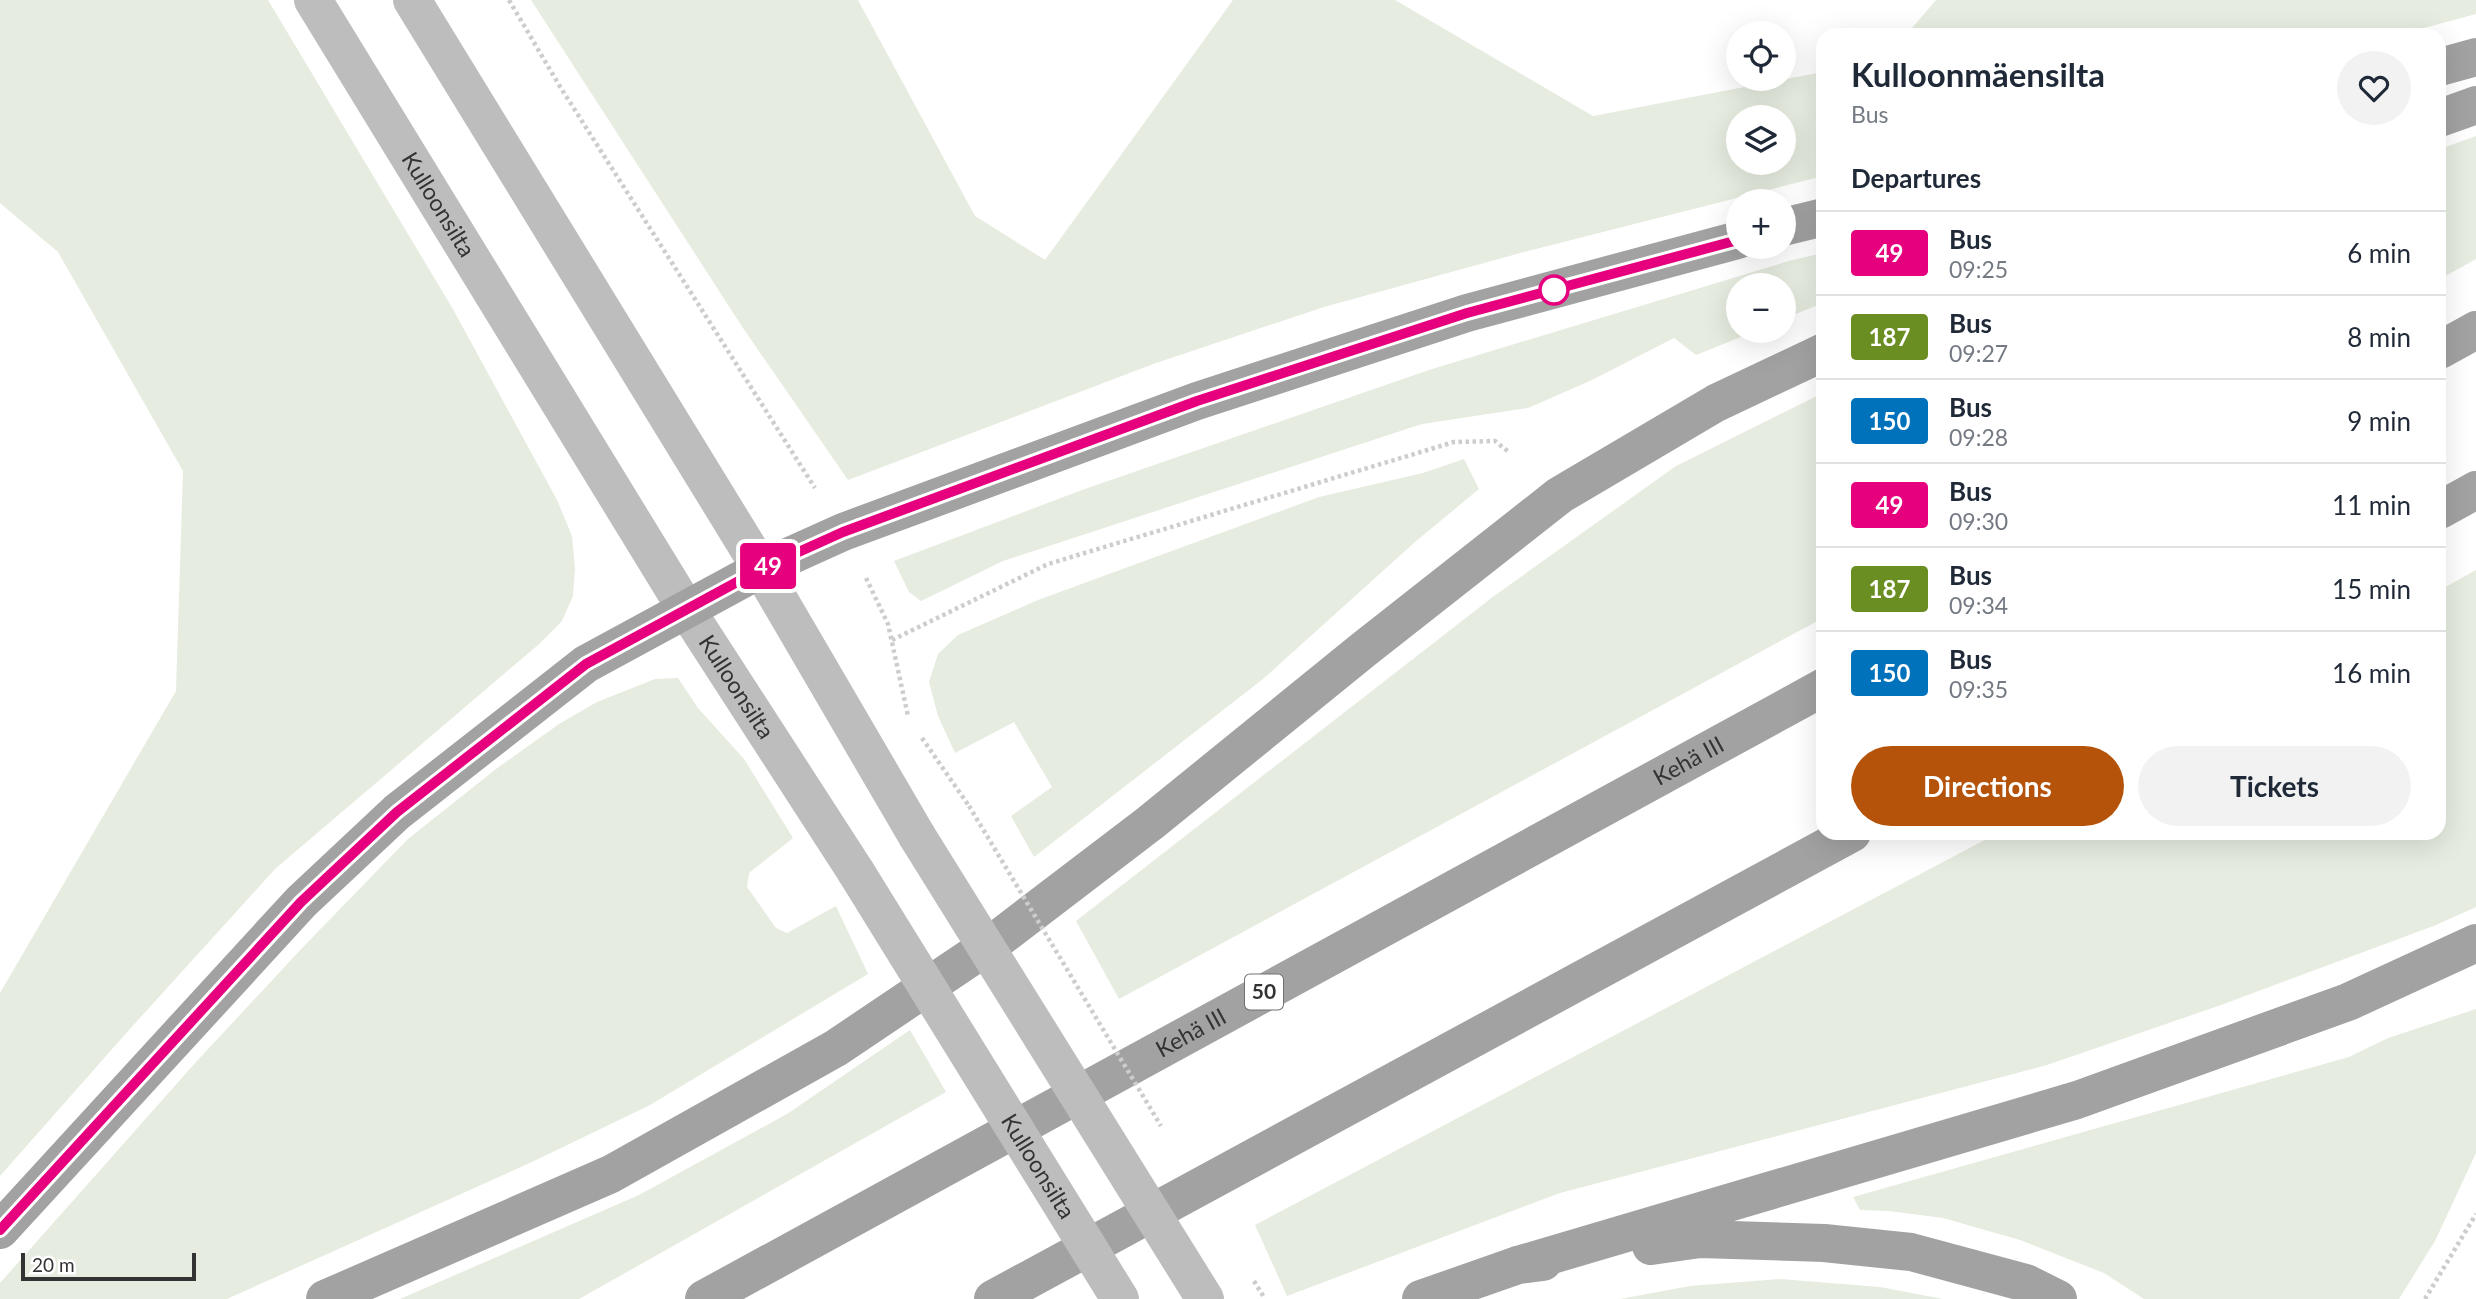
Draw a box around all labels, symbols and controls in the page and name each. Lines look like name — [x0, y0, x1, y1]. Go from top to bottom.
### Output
map controls — [1726, 21, 1796, 343]
button: locate — [1726, 21, 1796, 91]
button: heart — [2337, 51, 2411, 125]
text: Kulloonmäensilta — [1851, 54, 2105, 94]
text: Bus — [1851, 100, 1888, 128]
button: layers — [1726, 105, 1796, 175]
street label: Kulloonsilta — [396, 147, 482, 262]
text: Departures — [1851, 162, 1981, 194]
button: + — [1726, 189, 1796, 259]
text: Bus — [1949, 223, 1992, 255]
text: 6 min — [2347, 237, 2411, 269]
text: 49 — [1876, 238, 1903, 267]
text: 09:25 — [1949, 255, 2008, 283]
button: − — [1726, 273, 1796, 343]
unlabelled marker — [1539, 275, 1569, 305]
text: Bus — [1949, 307, 1992, 339]
text: 8 min — [2347, 321, 2411, 353]
text: 187 — [1869, 322, 1910, 351]
text: 09:27 — [1949, 339, 2008, 367]
text: Bus — [1949, 391, 1992, 423]
text: 9 min — [2347, 405, 2411, 437]
text: 150 — [1869, 406, 1910, 435]
text: 09:28 — [1949, 423, 2008, 451]
text: Bus — [1949, 475, 1992, 507]
text: 11 min — [2332, 489, 2411, 521]
text: 49 — [1876, 490, 1903, 519]
text: 09:30 — [1949, 507, 2008, 535]
line badge: 49 — [736, 543, 800, 589]
text: 49 — [754, 551, 782, 580]
text: Bus — [1949, 559, 1992, 591]
text: 15 min — [2332, 573, 2411, 605]
text: 187 — [1869, 574, 1910, 603]
text: 09:34 — [1949, 591, 2008, 619]
street label: Kulloonsilta — [693, 629, 781, 744]
text: Bus — [1949, 643, 1992, 675]
text: 16 min — [2332, 657, 2411, 689]
text: 150 — [1869, 658, 1910, 687]
text: 09:35 — [1949, 675, 2008, 703]
street label: Kehä III — [1648, 730, 1728, 791]
button: Directions — [1851, 746, 2124, 826]
button: Tickets — [2138, 746, 2411, 826]
road number: 50 — [1245, 974, 1283, 1010]
street label: Kehä III — [1150, 1001, 1231, 1063]
street label: Kulloonsilta — [996, 1108, 1082, 1223]
scale bar — [21, 1250, 196, 1282]
text: 20 m — [32, 1253, 75, 1276]

